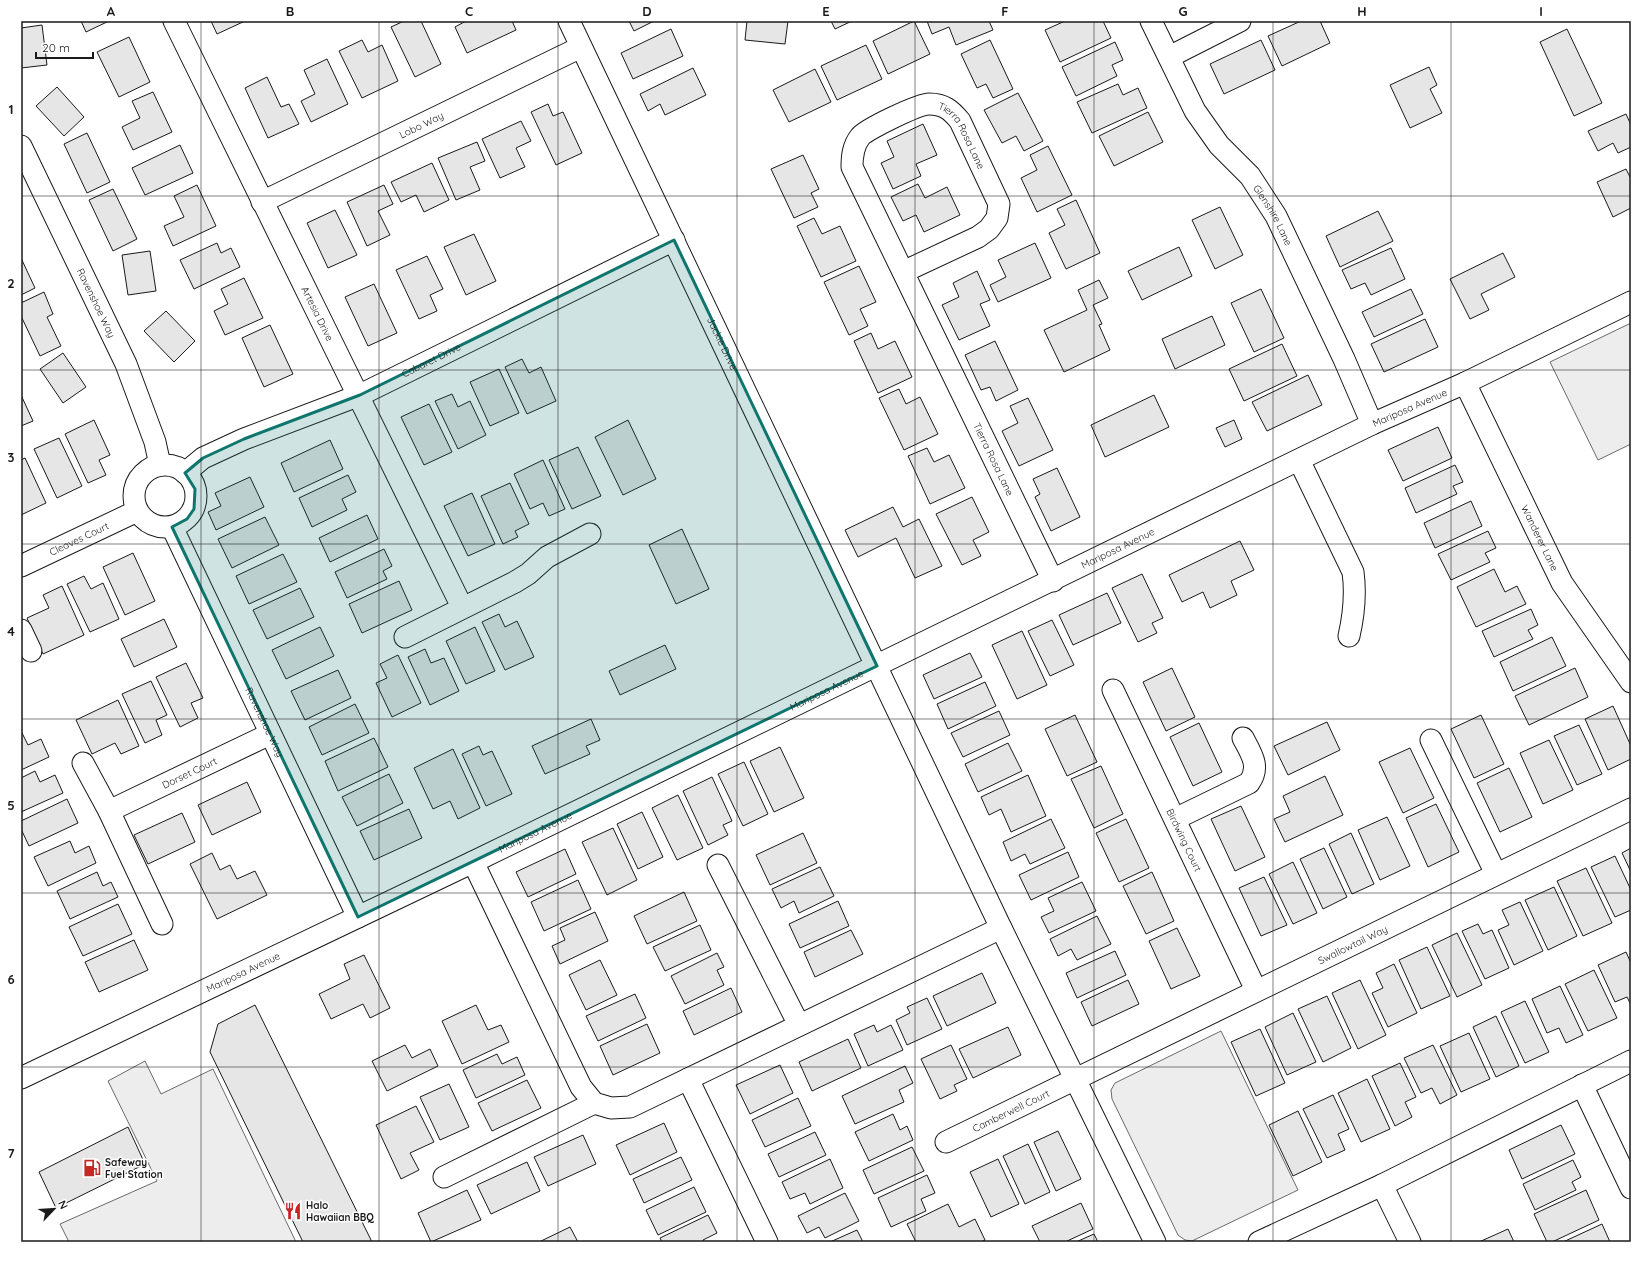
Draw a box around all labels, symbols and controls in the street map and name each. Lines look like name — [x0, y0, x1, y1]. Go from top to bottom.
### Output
text: A — [107, 3, 116, 19]
text: B — [286, 3, 294, 19]
text: C — [465, 3, 473, 19]
text: D — [642, 3, 652, 19]
text: E — [822, 3, 830, 19]
text: F — [1001, 3, 1009, 19]
text: G — [1178, 3, 1188, 19]
text: H — [1357, 3, 1367, 19]
text: I — [1539, 3, 1543, 19]
scale bar — [36, 34, 93, 60]
text: 20 m — [42, 40, 70, 55]
street label: Tierra Rosa Lane — [937, 99, 988, 172]
text: 1 — [8, 101, 14, 117]
street label: Lobo Way — [397, 108, 445, 141]
street label: Glenshire Lane — [1251, 182, 1296, 248]
street label: Ravenshoe Way — [74, 266, 119, 340]
text: 2 — [7, 275, 15, 291]
street label: Artesia Drive — [299, 284, 337, 343]
street label: Jackie Drive — [704, 315, 741, 372]
street label: Cabaret Drive — [399, 340, 463, 380]
street label: Mariposa Avenue — [1370, 385, 1449, 430]
street label: Tierra Rosa Lane — [971, 421, 1017, 498]
text: 3 — [8, 449, 15, 465]
street label: Wanderer Lane — [1519, 503, 1562, 573]
street label: Cleaves Court — [47, 519, 111, 558]
street label: Mariposa Avenue — [1079, 524, 1157, 571]
text: 4 — [7, 623, 15, 639]
street label: Mariposa Avenue — [787, 666, 866, 713]
street label: Ravenshoe Way — [243, 685, 287, 759]
street label: Dorset Court — [160, 754, 219, 791]
text: 5 — [7, 797, 15, 813]
street label: Birdwing Court — [1164, 806, 1205, 874]
street label: Mariposa Avenue — [496, 808, 574, 855]
street label: Swallowtail Way — [1316, 922, 1389, 967]
street label: Mariposa Avenue — [204, 949, 282, 995]
text: 6 — [7, 971, 15, 987]
street label: Camberwell Court — [970, 1086, 1052, 1135]
text: 7 — [7, 1145, 15, 1161]
place label: Safeway Fuel Station — [105, 1156, 163, 1181]
fuel station icon: Safeway Fuel Station — [82, 1158, 102, 1178]
north arrow — [34, 1189, 74, 1229]
text: N — [55, 1198, 71, 1211]
place label: Halo Hawaiian BBQ — [306, 1199, 374, 1224]
restaurant icon: Halo Hawaiian BBQ — [283, 1201, 303, 1221]

